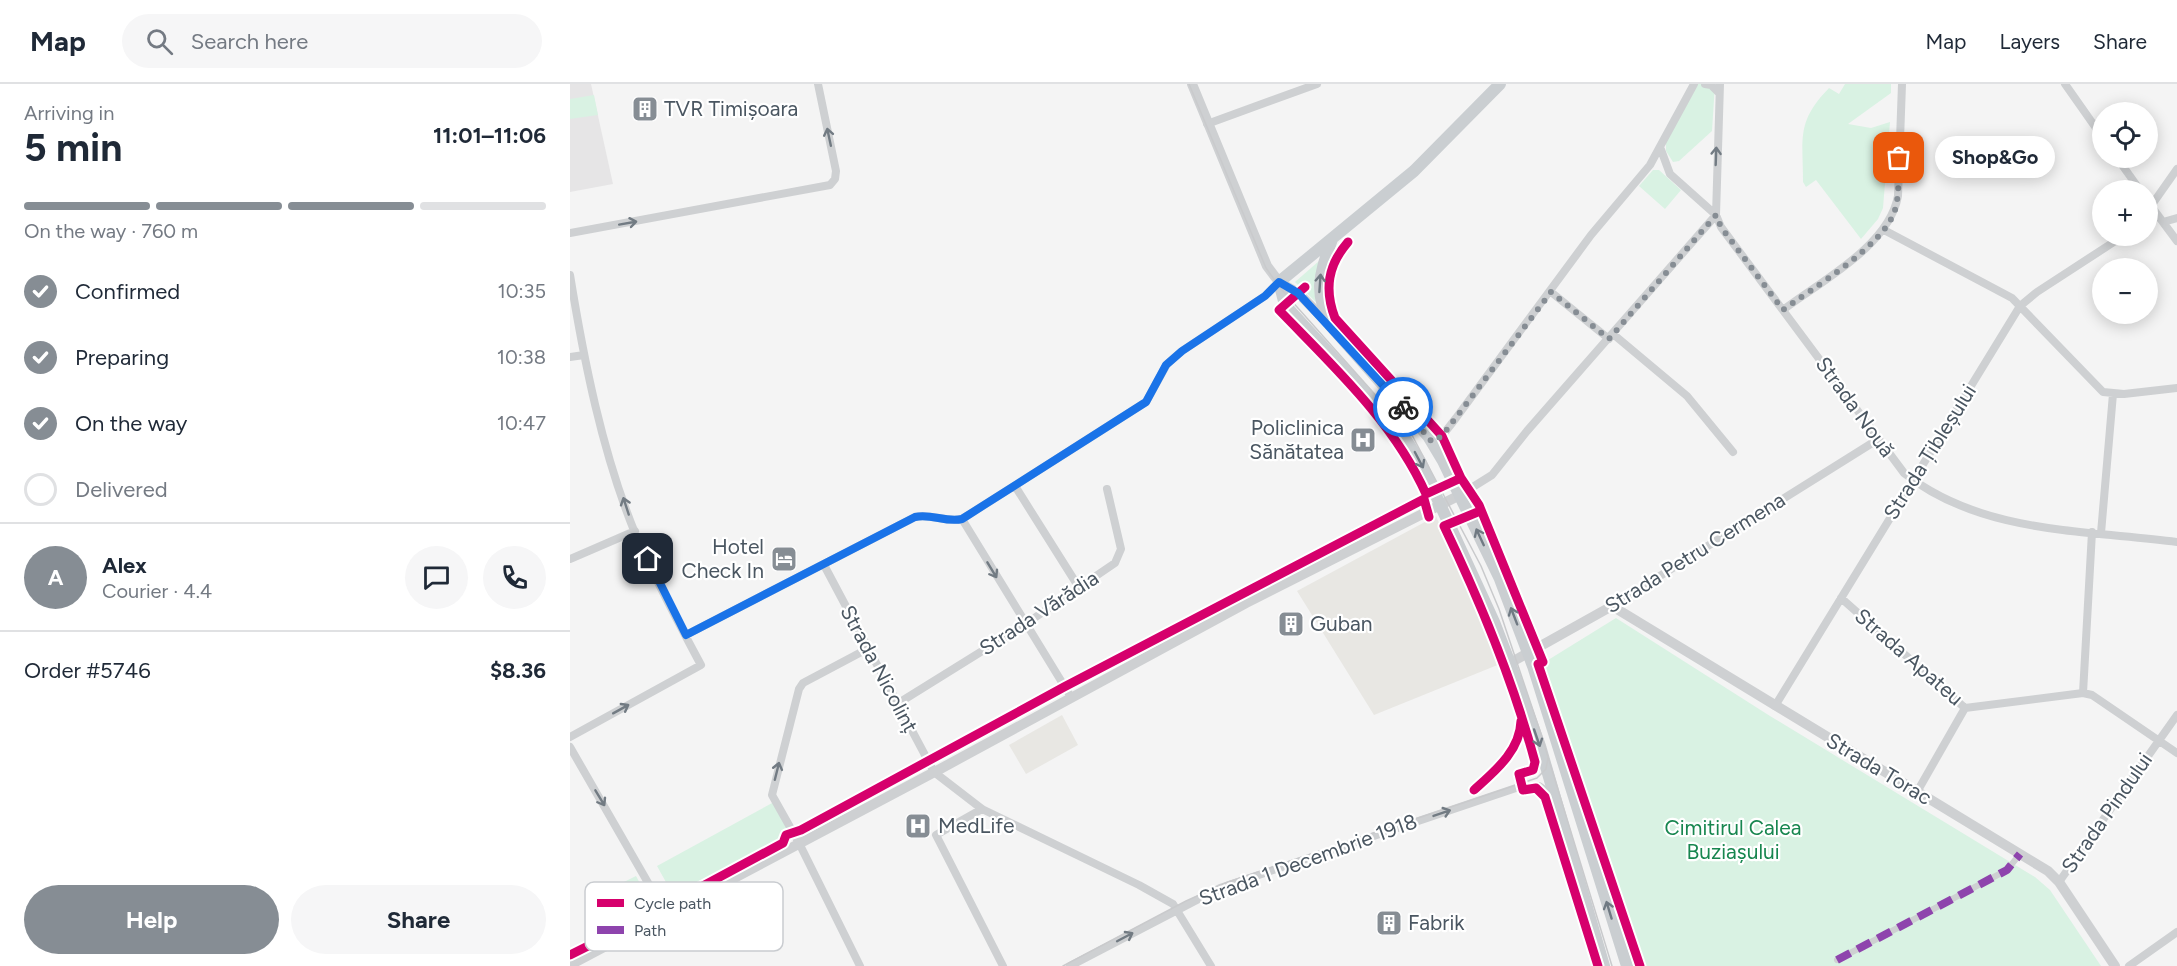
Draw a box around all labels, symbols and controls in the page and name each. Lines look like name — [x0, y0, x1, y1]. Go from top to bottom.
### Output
search box — [122, 14, 542, 68]
text: Map — [30, 24, 86, 58]
icon: search — [143, 25, 176, 58]
text: Search here — [191, 28, 308, 55]
text: Map — [1926, 29, 1966, 54]
text: Layers — [1999, 29, 2060, 54]
text: Share — [2093, 29, 2147, 54]
building icon: TVR Timișoara — [630, 94, 660, 124]
place label: TVR Timișoara — [664, 96, 798, 121]
text: Arriving in — [24, 101, 114, 125]
map controls — [2092, 102, 2158, 324]
button: locate — [2092, 102, 2158, 168]
text: 11:01–11:06 — [433, 122, 546, 149]
text: 5 min — [24, 124, 122, 171]
one-way arrow — [823, 128, 835, 147]
pin — [1873, 132, 1924, 183]
callout: Shop&Go — [1935, 137, 2055, 179]
icon: bag — [1882, 141, 1915, 174]
text: Shop&Go — [1952, 145, 2038, 169]
one-way arrow — [1711, 147, 1722, 167]
button: + — [2092, 180, 2158, 246]
one-way arrow — [617, 217, 637, 228]
text: On the way · 760 m — [24, 219, 198, 243]
button: − — [2092, 258, 2158, 324]
one-way arrow — [1315, 274, 1326, 293]
icon: check — [24, 275, 57, 308]
text: Confirmed — [75, 278, 180, 305]
text: 10:35 — [497, 279, 546, 303]
icon: check — [24, 341, 57, 374]
text: Preparing — [75, 344, 169, 371]
text: 10:38 — [497, 345, 546, 369]
street label: Strada Nouă — [1811, 352, 1900, 462]
courier — [1373, 377, 1433, 437]
street label: Strada Țibleșului — [1878, 380, 1981, 524]
icon: bike — [1387, 391, 1420, 424]
icon: check — [24, 407, 57, 440]
text: On the way — [75, 410, 187, 437]
text: 10:47 — [497, 411, 546, 435]
place label: Policlinica Sănătatea — [1249, 415, 1344, 464]
hospital icon: Policlinica Sănătatea — [1348, 425, 1378, 455]
one-way arrow — [1414, 450, 1425, 468]
text: Delivered — [75, 476, 168, 503]
street label: Strada Petru Cermena — [1600, 487, 1789, 618]
one-way arrow — [620, 497, 631, 516]
one-way arrow — [1473, 529, 1485, 547]
pin — [622, 533, 673, 584]
place label: Hotel Check In — [682, 534, 764, 583]
icon: home — [631, 542, 664, 575]
hotel icon: Hotel Check In — [769, 544, 799, 574]
button: chat — [405, 546, 468, 609]
button: phone — [483, 546, 546, 609]
text: Alex — [102, 552, 147, 579]
one-way arrow — [986, 561, 998, 578]
text: A — [48, 564, 63, 591]
street label: Strada Vărădia — [975, 565, 1103, 660]
text: Courier · 4.4 — [102, 579, 212, 603]
street label: Strada Nicolinț — [835, 601, 924, 737]
street label: Strada Apateu — [1850, 603, 1969, 710]
one-way arrow — [1508, 607, 1519, 625]
building icon: Guban — [1276, 609, 1306, 639]
place label: Guban — [1310, 611, 1372, 636]
text: Order #5746 — [24, 657, 151, 684]
text: $8.36 — [490, 657, 546, 684]
one-way arrow — [612, 702, 629, 714]
street label: Strada Torac — [1822, 727, 1936, 810]
one-way arrow — [1532, 728, 1543, 747]
street label: Strada Pindului — [2056, 748, 2157, 878]
one-way arrow — [772, 762, 784, 781]
one-way arrow — [594, 789, 606, 806]
one-way arrow — [1432, 806, 1451, 817]
street label: Strada 1 Decembrie 1918 — [1195, 808, 1420, 911]
hospital icon: MedLife — [903, 811, 933, 841]
place label: MedLife — [938, 813, 1014, 838]
park label: Cimitirul Calea Buziașului — [1665, 815, 1801, 864]
legend — [585, 882, 783, 951]
button: Help — [24, 885, 279, 954]
button: Share — [291, 885, 546, 954]
text: Cycle path — [634, 894, 711, 913]
one-way arrow — [1603, 901, 1614, 920]
building icon: Fabrik — [1374, 908, 1404, 938]
place label: Fabrik — [1408, 910, 1465, 935]
text: Path — [634, 921, 666, 940]
one-way arrow — [1116, 931, 1133, 943]

